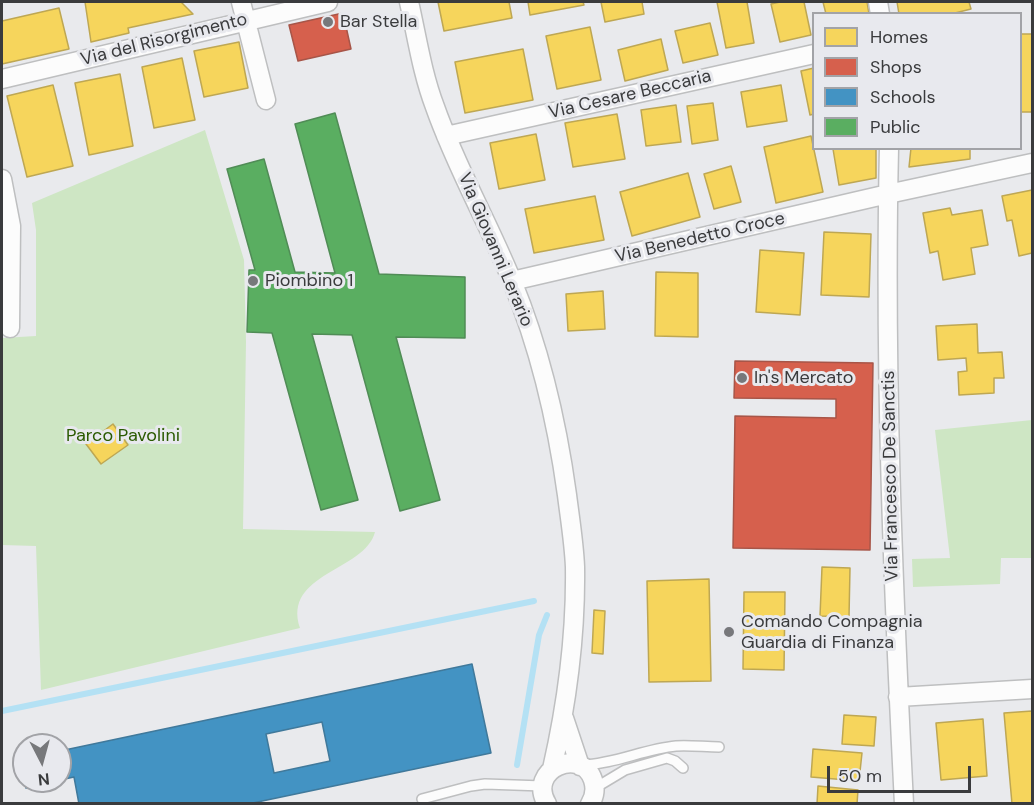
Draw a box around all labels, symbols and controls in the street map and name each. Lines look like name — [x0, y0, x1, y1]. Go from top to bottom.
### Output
street label: Via del Risorgimento — [78, 9, 250, 71]
place label: Bar Stella — [340, 11, 417, 33]
legend — [812, 12, 1022, 150]
marker: Bar Stella — [321, 15, 335, 29]
text: Homes — [870, 25, 928, 49]
text: Shops — [870, 55, 922, 79]
street label: Via Cesare Beccaria — [546, 66, 714, 124]
text: Schools — [870, 85, 935, 109]
text: Public — [870, 115, 921, 139]
street label: Via Giovanni Lerario — [453, 170, 537, 330]
street label: Via Benedetto Croce — [613, 208, 787, 268]
place label: Piombino 1 — [265, 270, 353, 292]
marker: Piombino 1 — [246, 274, 260, 288]
place label: In's Mercato — [754, 367, 853, 389]
street label: Via Francesco De Sanctis — [878, 370, 904, 582]
marker: In's Mercato — [735, 371, 749, 385]
park label: Parco Pavolini — [66, 425, 180, 447]
place label: Comando Compagnia Guardia di Finanza — [741, 611, 923, 654]
marker: Comando Compagnia Guardia di Finanza — [722, 625, 736, 639]
north arrow — [12, 733, 72, 793]
scale bar — [830, 754, 974, 792]
text: 50 m — [838, 764, 882, 788]
text: N — [37, 768, 51, 790]

